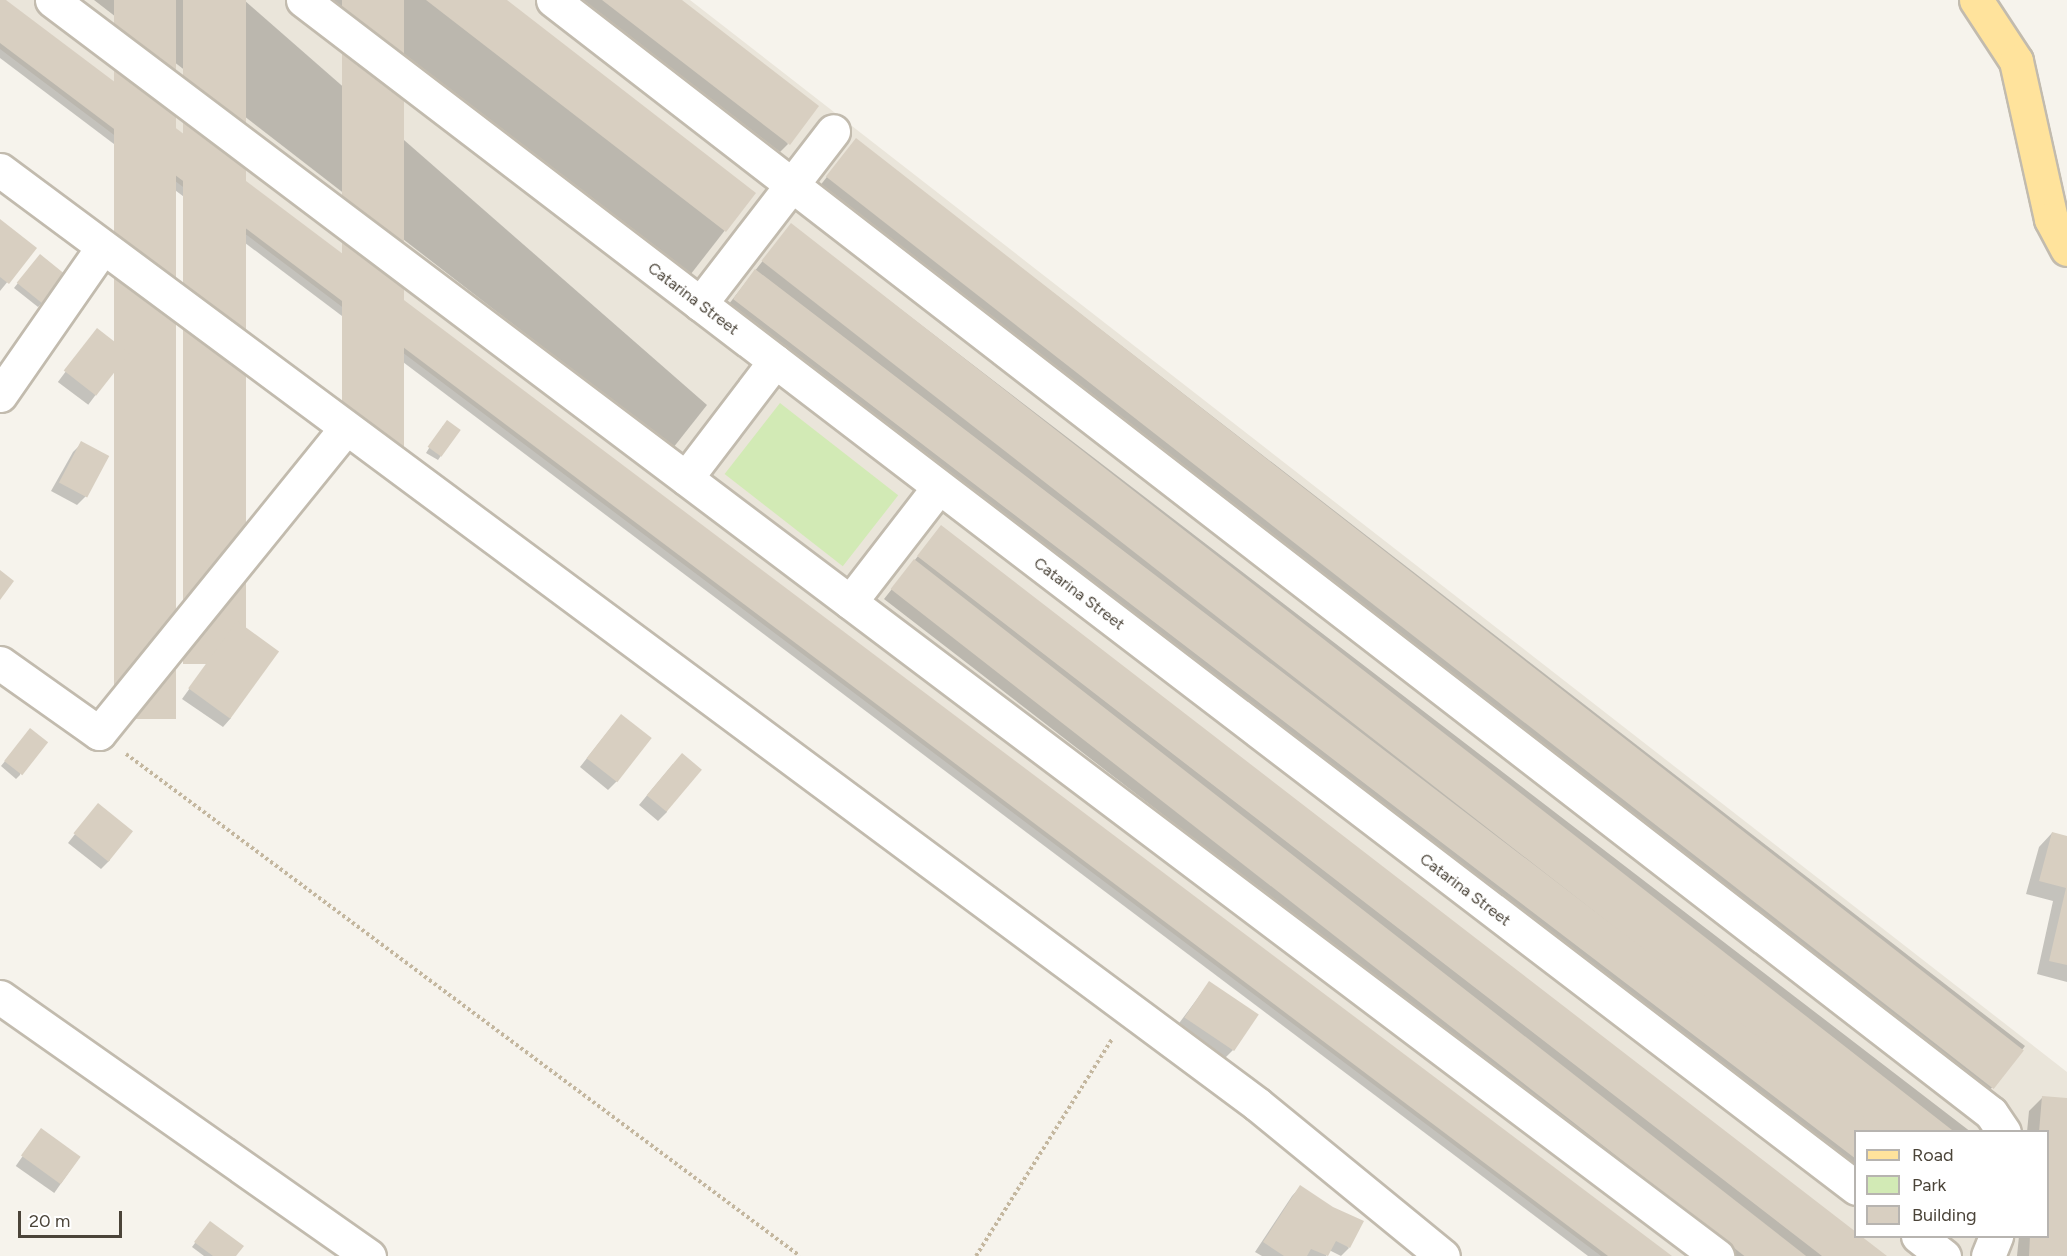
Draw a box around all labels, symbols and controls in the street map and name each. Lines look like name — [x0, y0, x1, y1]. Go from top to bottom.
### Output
street label: Catarina Street — [644, 259, 742, 339]
street label: Catarina Street — [1030, 554, 1128, 634]
street label: Catarina Street — [1416, 850, 1514, 930]
legend — [1854, 1130, 2049, 1238]
text: Road — [1912, 1144, 1953, 1166]
text: Park — [1912, 1174, 1946, 1196]
scale bar — [21, 1199, 124, 1237]
text: Building — [1912, 1204, 1977, 1226]
text: 20 m — [29, 1210, 70, 1232]

